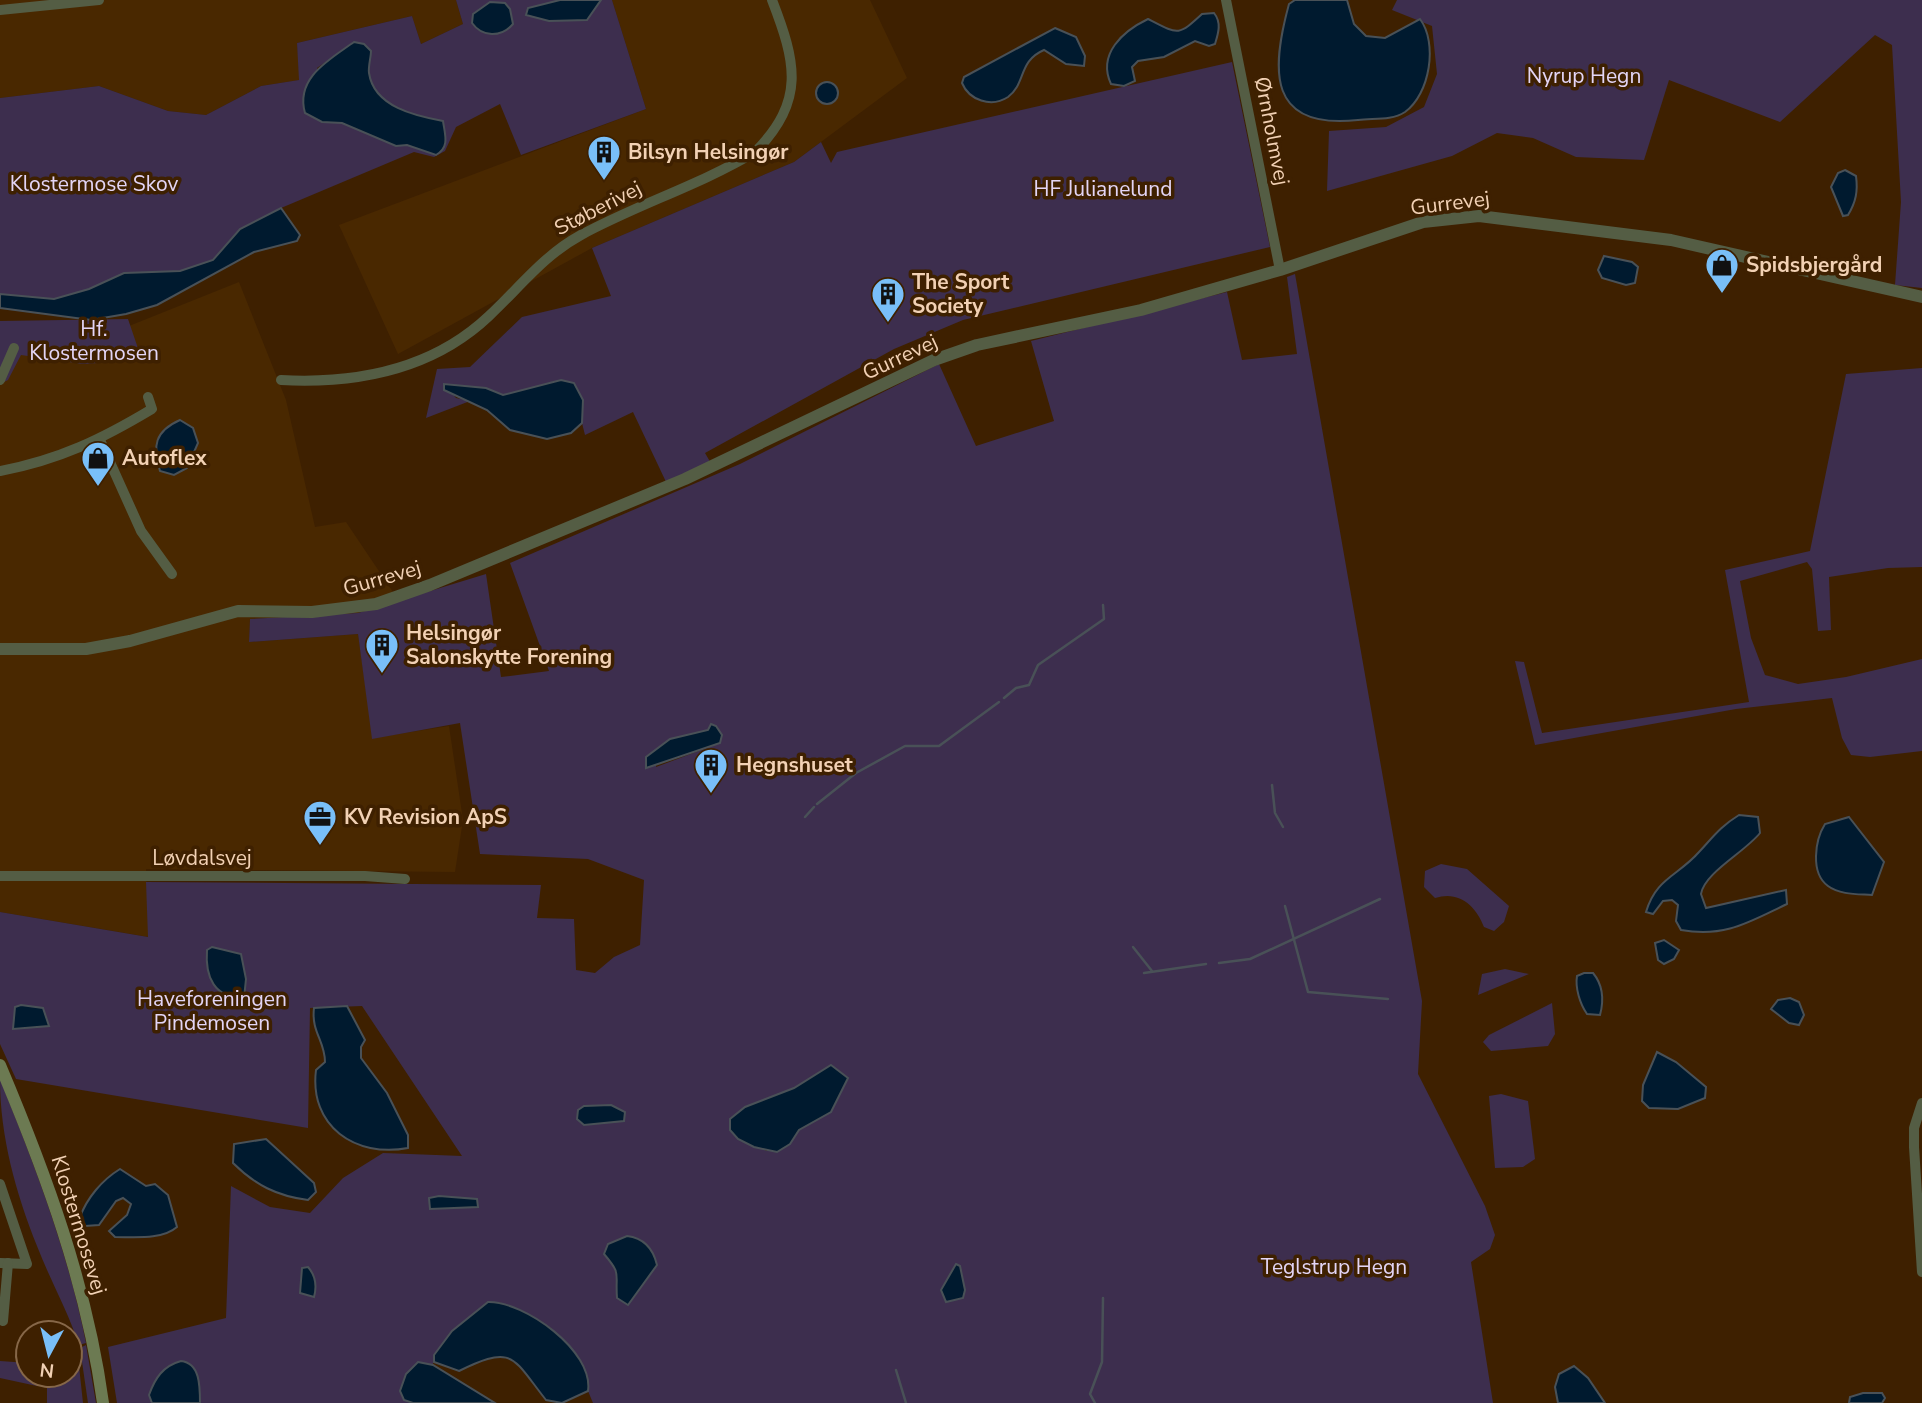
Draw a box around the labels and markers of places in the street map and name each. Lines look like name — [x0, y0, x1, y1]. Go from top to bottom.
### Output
building icon: Bilsyn Helsingør — [585, 133, 623, 182]
place label: Bilsyn Helsingør — [628, 138, 789, 166]
shop icon: Spidsbjergård — [1703, 246, 1741, 295]
place label: Spidsbjergård — [1746, 251, 1882, 279]
place label: The Sport Society — [912, 268, 1010, 320]
building icon: The Sport Society — [869, 275, 907, 324]
shop icon: Autoflex — [79, 439, 117, 488]
place label: Autoflex — [122, 444, 207, 472]
place label: Helsingør Salonskytte Forening — [406, 619, 612, 671]
building icon: Helsingør Salonskytte Forening — [363, 626, 401, 675]
building icon: Hegnshuset — [692, 746, 730, 795]
place label: Hegnshuset — [736, 751, 854, 779]
office icon: KV Revision ApS — [301, 798, 339, 847]
place label: KV Revision ApS — [344, 803, 507, 831]

